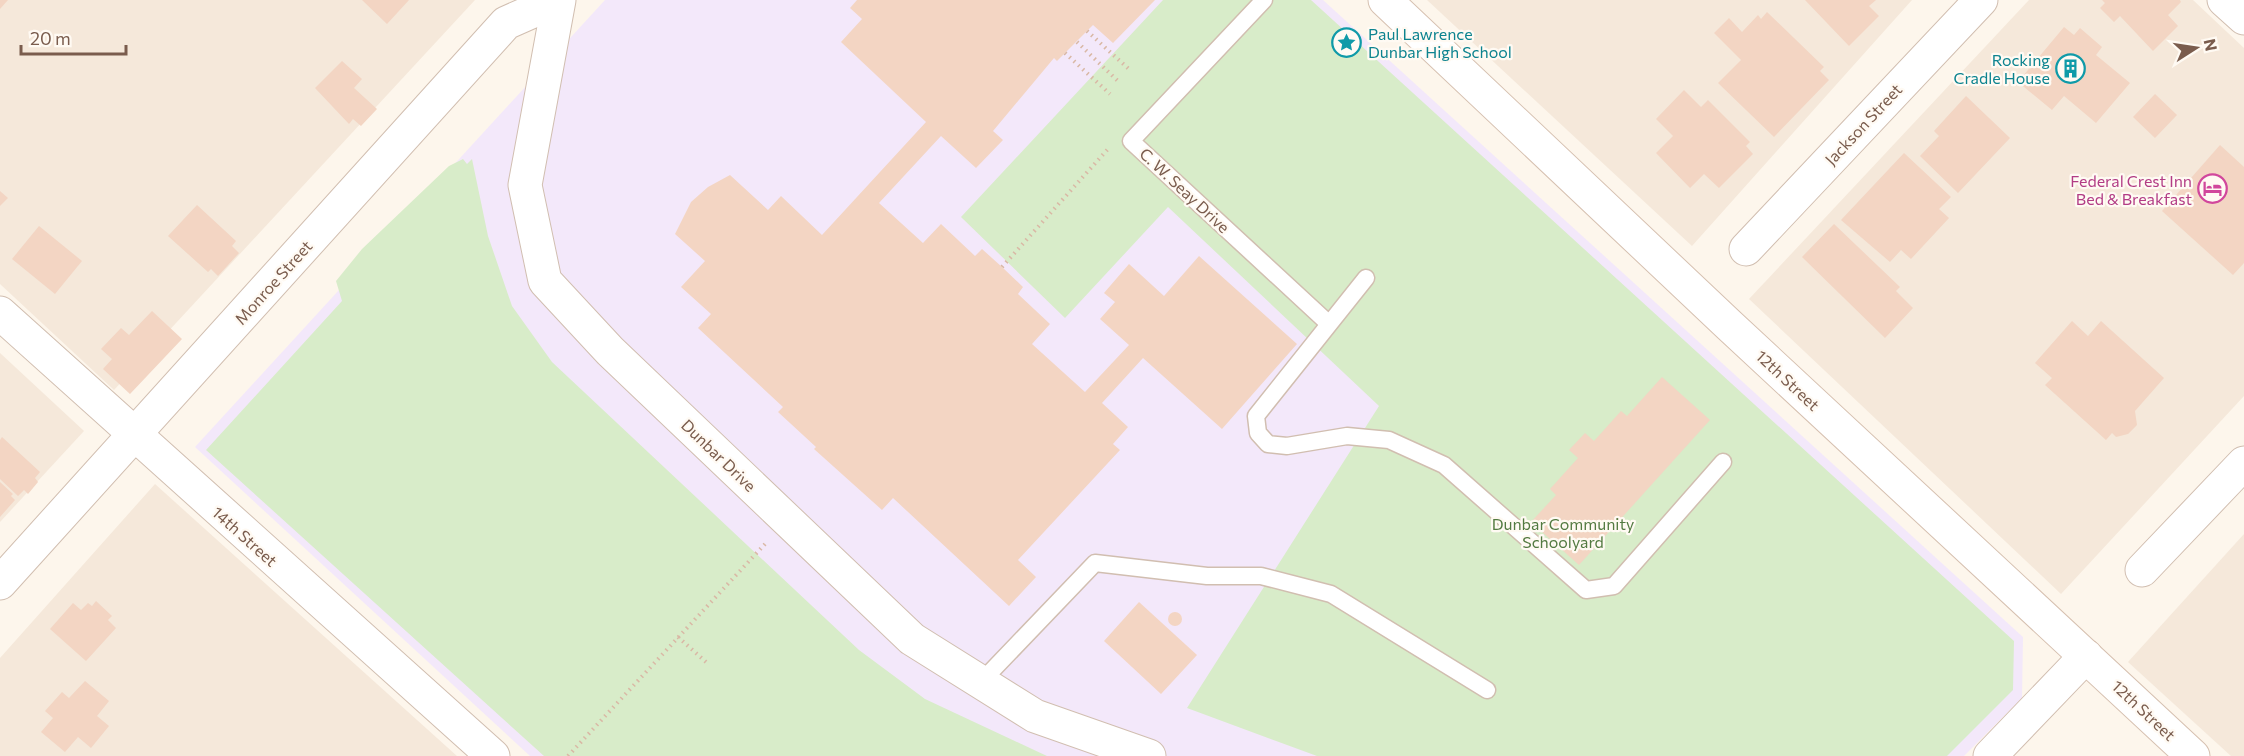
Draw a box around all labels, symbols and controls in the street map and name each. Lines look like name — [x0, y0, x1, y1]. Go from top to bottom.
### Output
scale bar — [21, 18, 126, 56]
north arrow — [2166, 18, 2226, 78]
place label: Paul Lawrence Dunbar High School — [1368, 24, 1512, 61]
place icon: Paul Lawrence Dunbar High School — [1331, 26, 1363, 58]
text: 20 m — [30, 27, 71, 49]
text: N — [2201, 37, 2222, 53]
place label: Rocking Cradle House — [1953, 50, 2050, 87]
building icon: Rocking Cradle House — [2055, 52, 2087, 84]
street label: Jackson Street — [1821, 79, 1906, 168]
street label: C. W. Seay Drive — [1136, 143, 1234, 237]
place label: Federal Crest Inn Bed & Breakfast — [2070, 171, 2192, 208]
hotel icon: Federal Crest Inn Bed & Breakfast — [2197, 173, 2229, 205]
street label: Monroe Street — [230, 236, 316, 328]
street label: 12th Street — [1752, 346, 1824, 414]
street label: Dunbar Drive — [678, 415, 760, 495]
street label: 14th Street — [209, 502, 282, 570]
park label: Dunbar Community Schoolyard — [1492, 514, 1634, 551]
street label: 12th Street — [2108, 676, 2180, 744]

